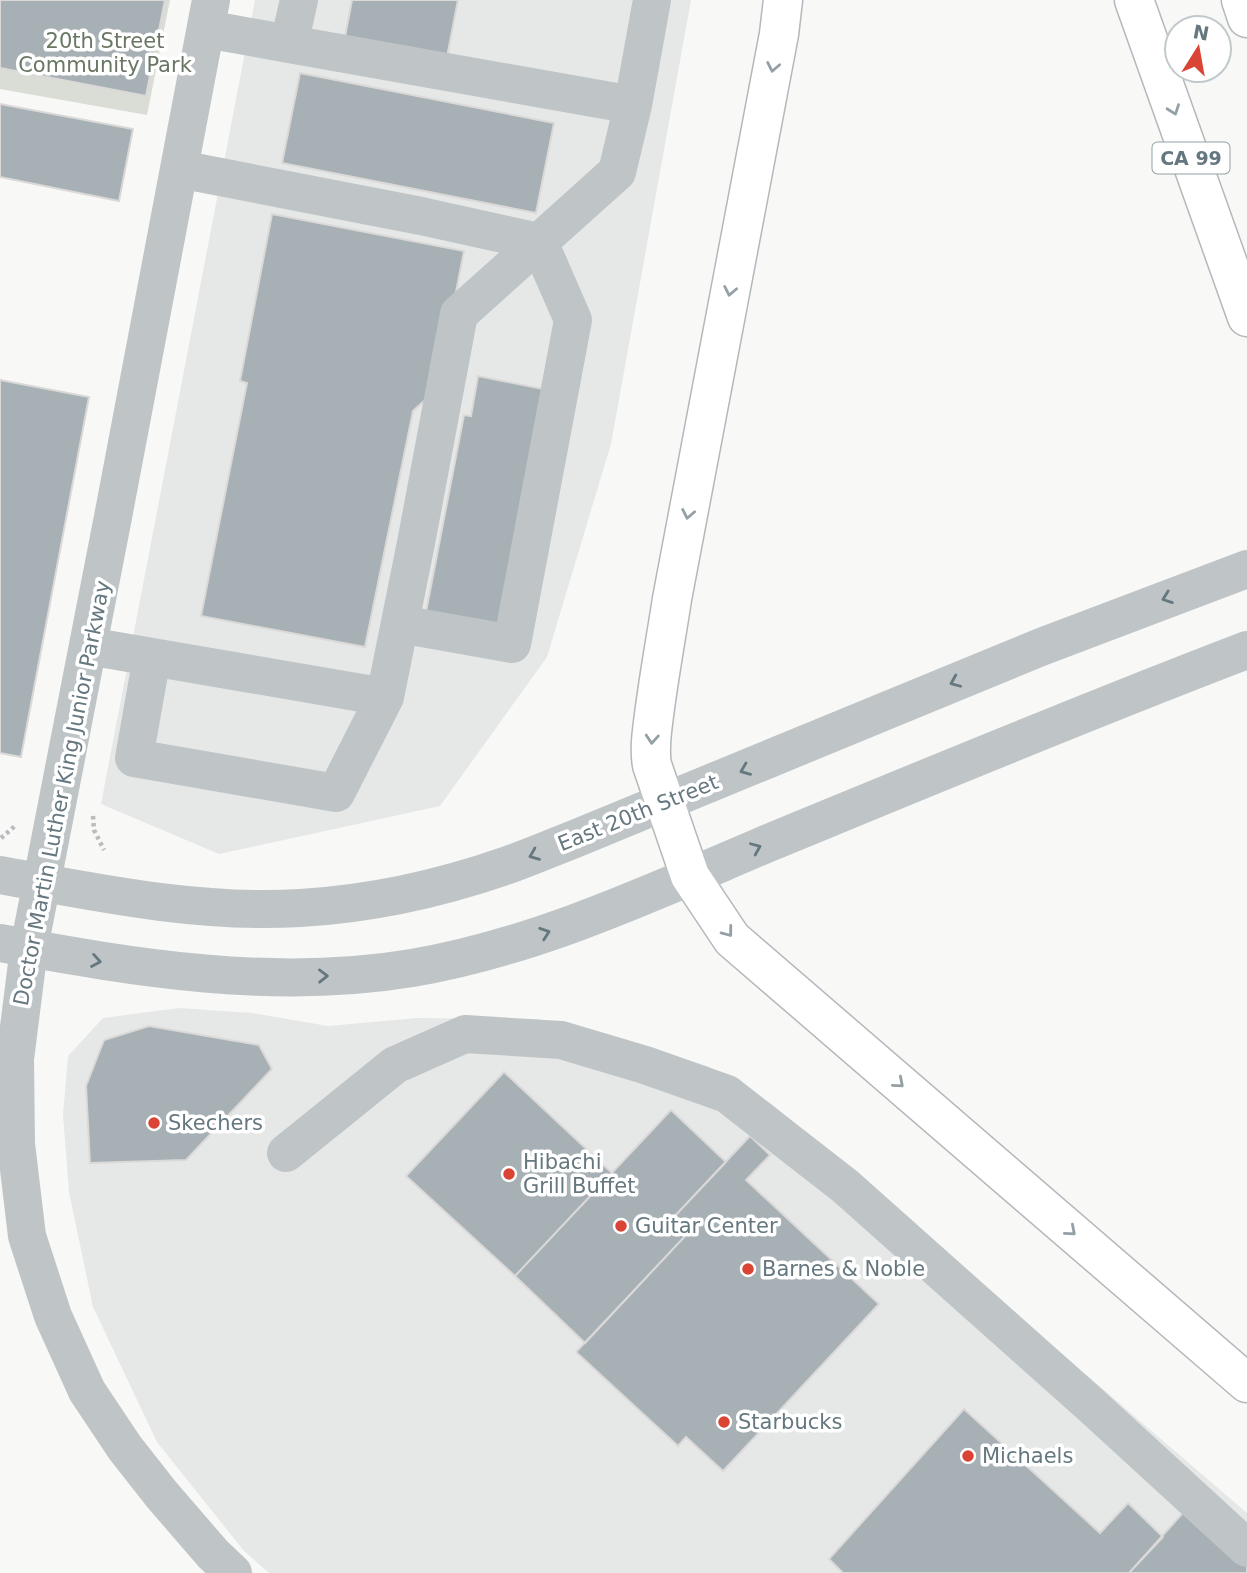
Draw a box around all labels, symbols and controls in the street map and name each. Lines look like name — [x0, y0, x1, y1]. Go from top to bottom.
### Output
north arrow — [1163, 14, 1233, 84]
text: N — [1191, 20, 1211, 45]
park label: 20th Street Community Park — [18, 29, 193, 77]
one-way arrow — [766, 61, 781, 73]
one-way arrow — [1166, 104, 1180, 116]
road number: CA 99 — [1152, 142, 1230, 174]
one-way arrow — [723, 285, 738, 297]
one-way arrow — [681, 508, 696, 520]
street label: Doctor Martin Luther King Junior Parkway — [9, 578, 115, 1008]
one-way arrow — [1161, 590, 1173, 604]
one-way arrow — [950, 674, 962, 688]
one-way arrow — [645, 734, 660, 745]
one-way arrow — [740, 761, 752, 775]
street label: East 20th Street — [554, 770, 722, 856]
one-way arrow — [750, 843, 762, 857]
one-way arrow — [529, 846, 541, 860]
one-way arrow — [720, 925, 732, 937]
one-way arrow — [539, 926, 551, 941]
one-way arrow — [90, 952, 102, 967]
one-way arrow — [317, 969, 328, 984]
one-way arrow — [890, 1075, 903, 1087]
place label: Skechers — [168, 1111, 263, 1135]
marker: Skechers — [146, 1115, 162, 1131]
place label: Hibachi Grill Buffet — [523, 1150, 635, 1198]
marker: Hibachi Grill Buffet — [501, 1166, 517, 1182]
place label: Guitar Center — [635, 1214, 778, 1238]
marker: Guitar Center — [613, 1218, 629, 1234]
one-way arrow — [1063, 1223, 1076, 1235]
place label: Barnes & Noble — [762, 1257, 925, 1281]
marker: Barnes & Noble — [740, 1261, 756, 1277]
place label: Starbucks — [738, 1410, 842, 1434]
marker: Starbucks — [716, 1414, 732, 1430]
place label: Michaels — [982, 1444, 1073, 1468]
marker: Michaels — [960, 1448, 976, 1464]

